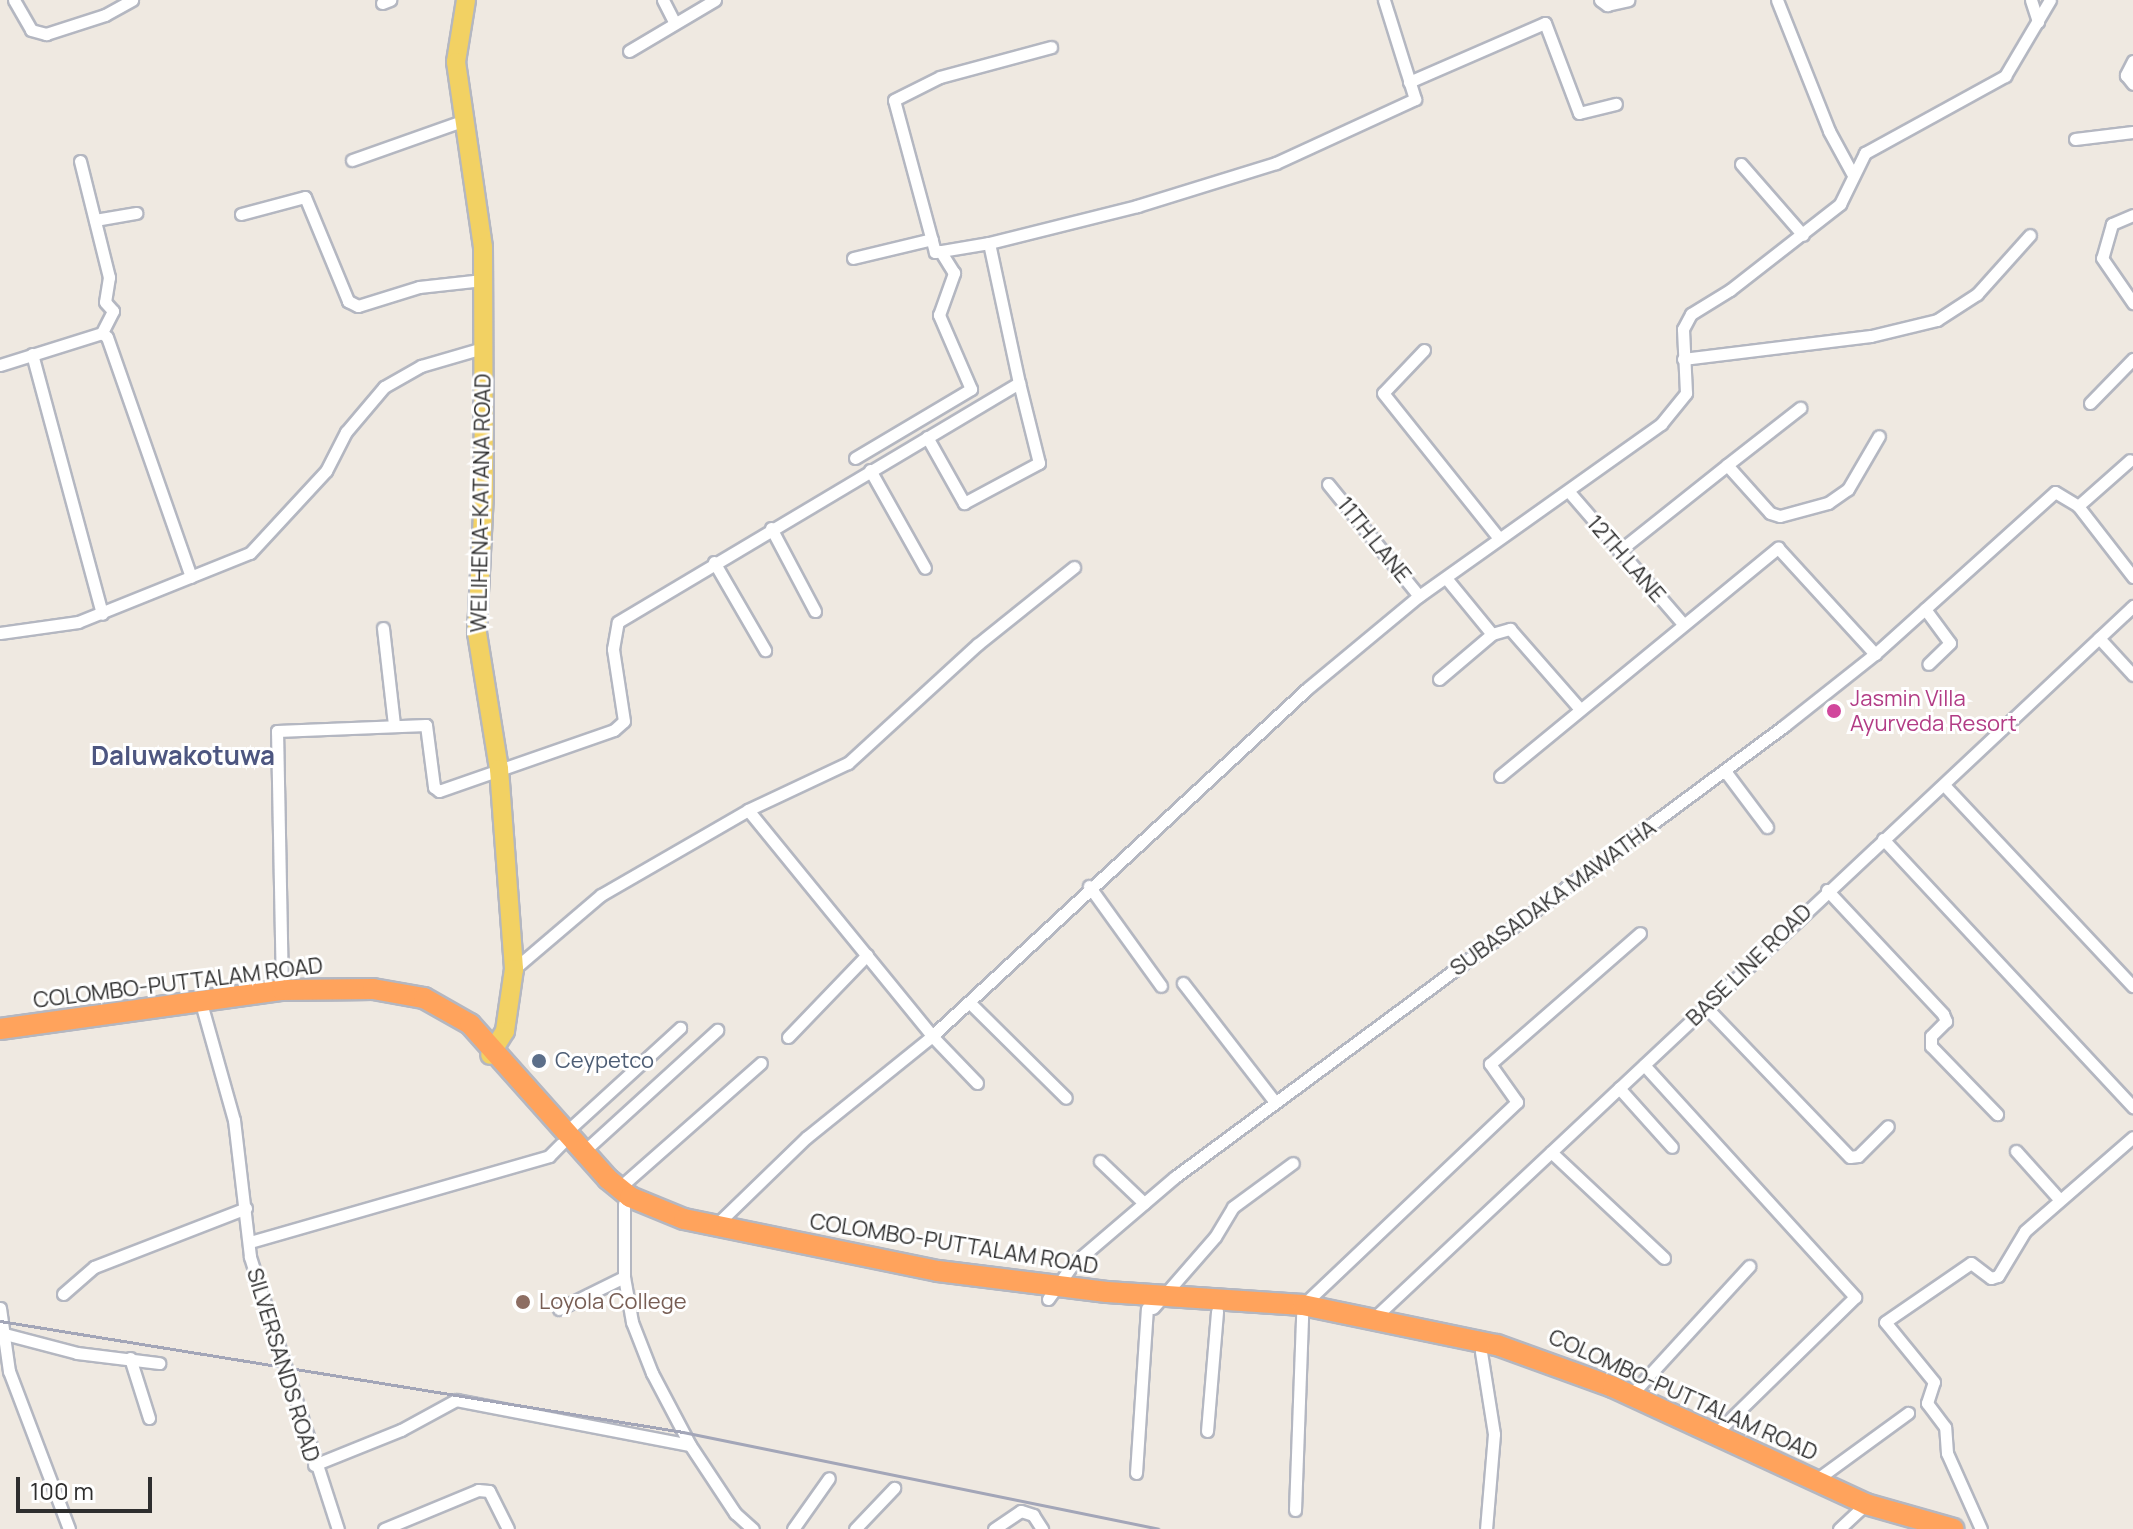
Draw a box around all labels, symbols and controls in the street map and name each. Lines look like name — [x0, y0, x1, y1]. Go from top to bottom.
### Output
street label: WELIHENA-KATANA ROAD — [466, 373, 496, 633]
street label: 11TH LANE — [1331, 492, 1417, 588]
street label: 12TH LANE — [1581, 510, 1671, 608]
place label: Jasmin Villa Ayurveda Resort — [1850, 685, 2017, 736]
marker: Jasmin Villa Ayurveda Resort — [1825, 702, 1843, 720]
district label: Daluwakotuwa — [91, 740, 275, 772]
street label: SUBASADAKA MAWATHA — [1445, 814, 1661, 982]
street label: BASE LINE ROAD — [1681, 899, 1817, 1031]
street label: COLOMBO-PUTTALAM ROAD — [32, 952, 324, 1014]
place label: Ceypetco — [555, 1048, 654, 1074]
marker: Ceypetco — [530, 1052, 548, 1070]
street label: COLOMBO-PUTTALAM ROAD — [808, 1208, 1100, 1280]
street label: SILVERSANDS ROAD — [241, 1265, 325, 1465]
place label: Loyola College — [539, 1289, 687, 1315]
marker: Loyola College — [514, 1293, 532, 1311]
street label: COLOMBO-PUTTALAM ROAD — [1545, 1324, 1821, 1466]
scale bar — [20, 1461, 156, 1511]
text: 100 m — [30, 1474, 94, 1507]

